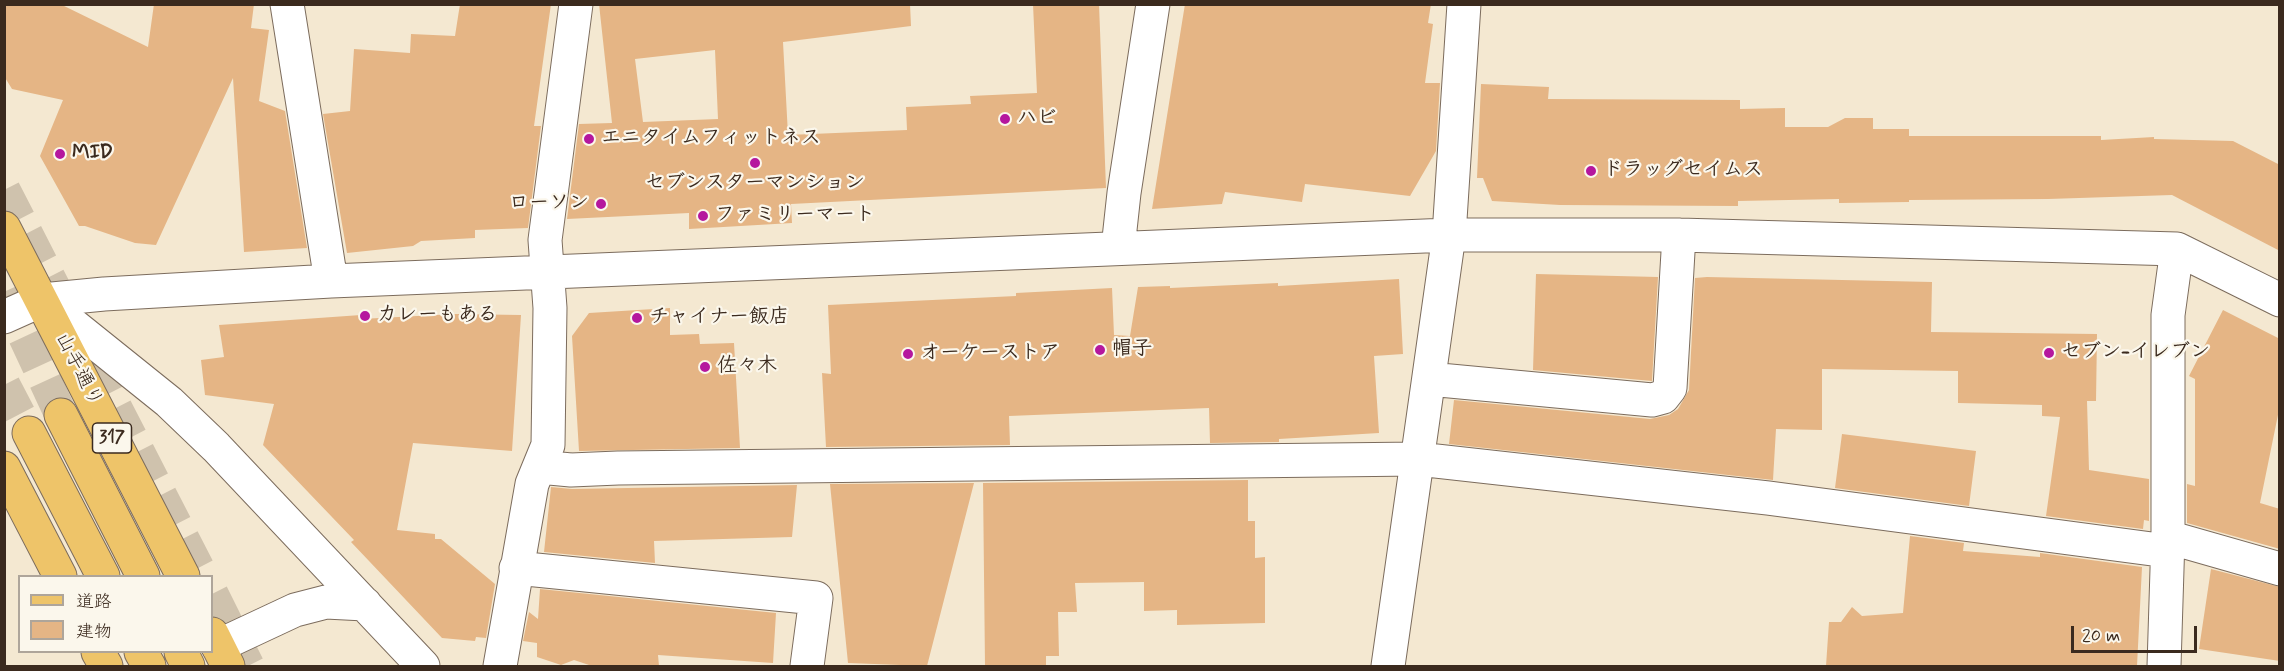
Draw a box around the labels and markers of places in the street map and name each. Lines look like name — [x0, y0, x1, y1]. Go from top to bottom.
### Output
place label: ハビ — [1017, 107, 1057, 131]
marker: ハビ — [998, 112, 1012, 126]
place label: エニタイムフィットネス — [601, 127, 821, 151]
marker: エニタイムフィットネス — [582, 132, 596, 146]
place label: MID — [72, 142, 113, 166]
marker: MID — [53, 147, 67, 161]
marker: セブンスターマンション — [748, 156, 762, 170]
place label: ドラッグセイムス — [1603, 159, 1763, 183]
marker: ドラッグセイムス — [1584, 164, 1598, 178]
place label: セブンスターマンション — [645, 172, 865, 196]
place label: ローソン — [509, 192, 589, 216]
marker: ローソン — [594, 197, 608, 211]
place label: ファミリーマート — [715, 204, 875, 228]
marker: ファミリーマート — [696, 209, 710, 223]
place label: カレーもある — [377, 304, 498, 328]
place label: チャイナー飯店 — [649, 306, 789, 330]
marker: カレーもある — [358, 309, 372, 323]
marker: チャイナー飯店 — [630, 311, 644, 325]
place label: 帽子 — [1112, 338, 1152, 362]
place label: セブン-イレブン — [2061, 341, 2210, 365]
place label: オーケーストア — [920, 342, 1060, 366]
marker: 帽子 — [1093, 343, 1107, 357]
marker: セブン-イレブン — [2042, 346, 2056, 360]
marker: オーケーストア — [901, 347, 915, 361]
place label: 佐々木 — [717, 355, 777, 379]
marker: 佐々木 — [698, 360, 712, 374]

